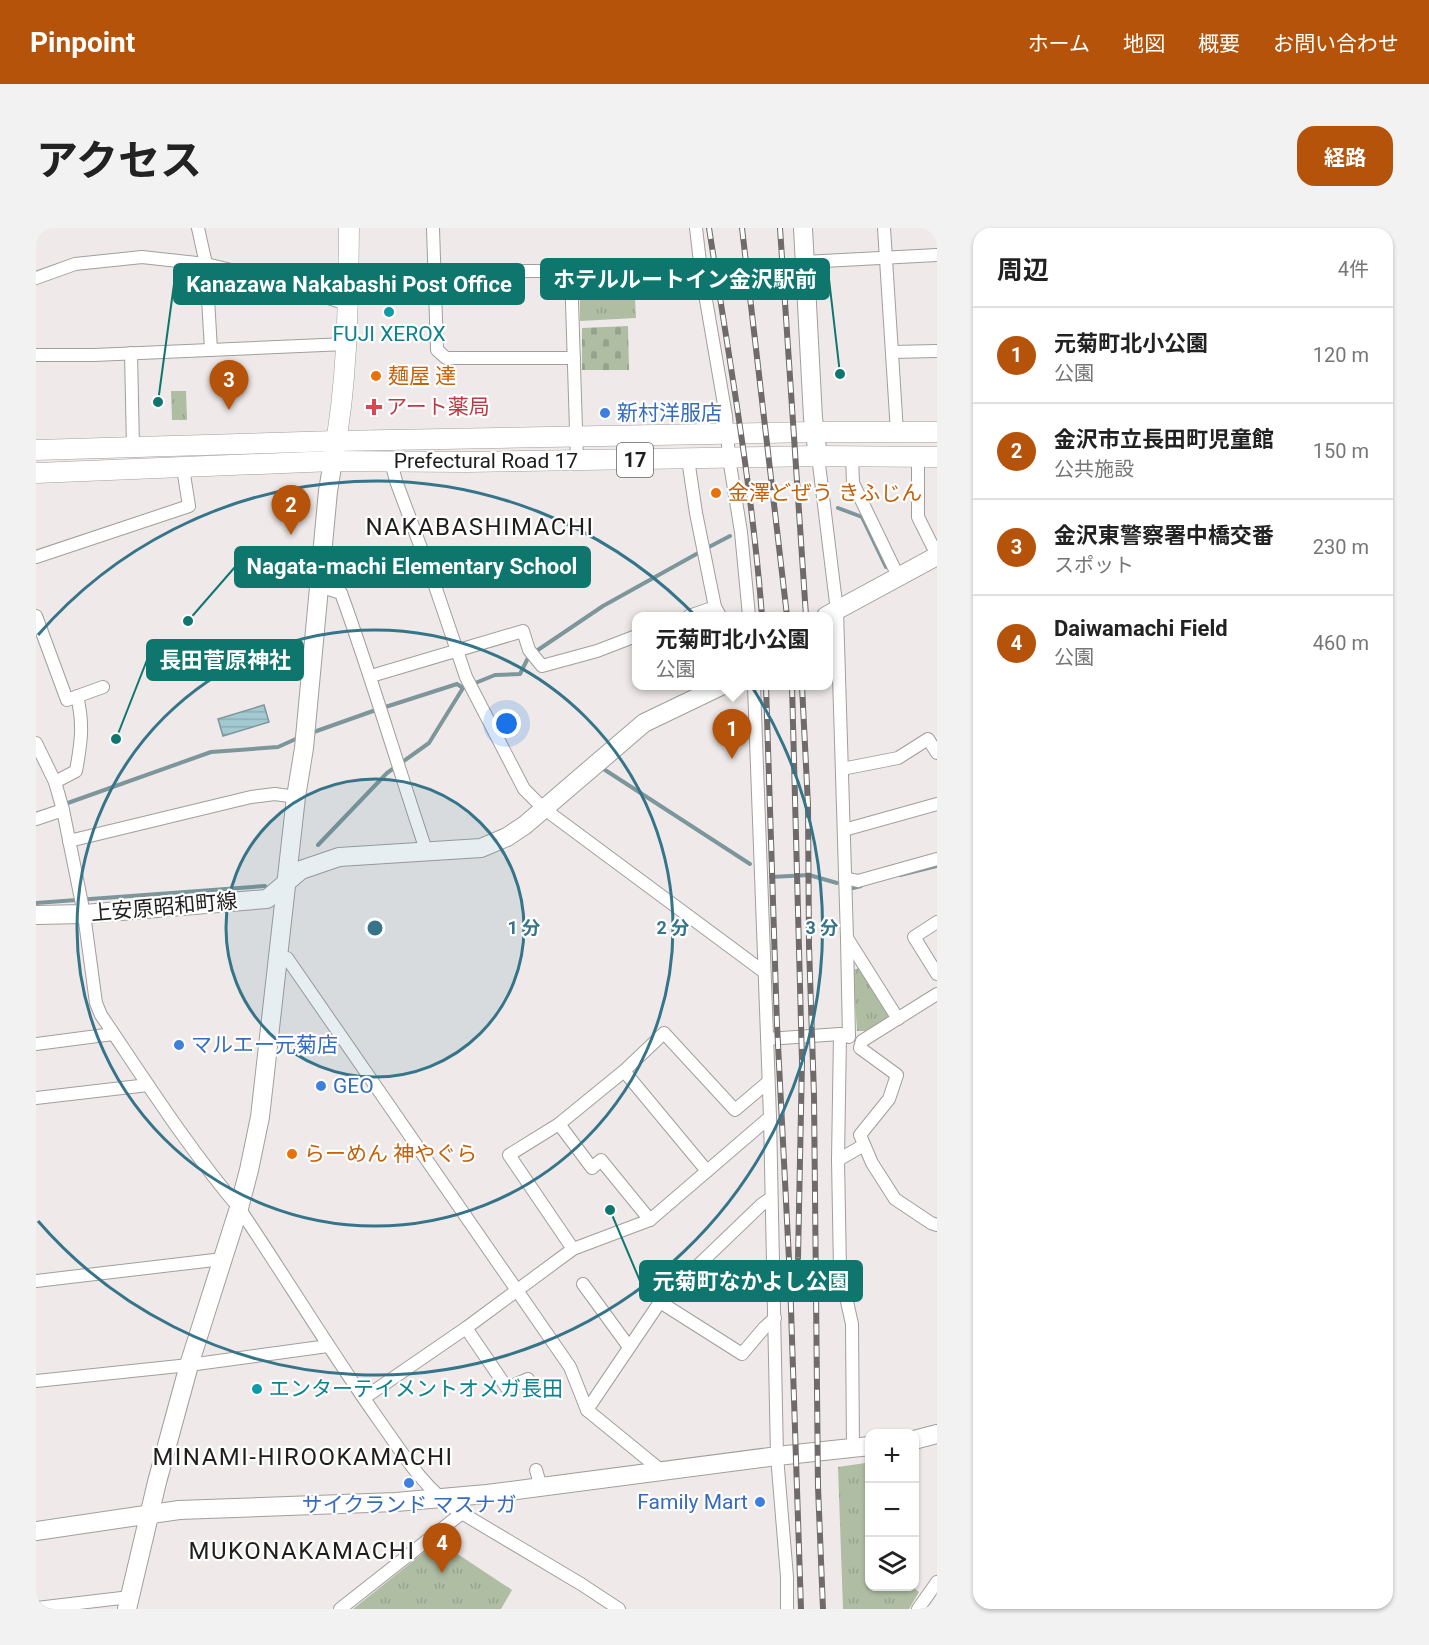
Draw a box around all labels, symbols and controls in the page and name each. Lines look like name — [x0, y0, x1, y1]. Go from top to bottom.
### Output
text: Pinpoint — [30, 26, 135, 59]
text: ホーム — [1028, 32, 1090, 56]
text: 地図 — [1123, 32, 1165, 56]
text: 概要 — [1198, 32, 1240, 56]
text: お問い合わせ — [1273, 32, 1399, 56]
button: 経路 — [1297, 126, 1393, 186]
text: アクセス — [36, 136, 202, 185]
text: 周辺 — [997, 255, 1049, 285]
text: 4件 — [1338, 257, 1369, 281]
callout: ホテルルートイン金沢駅前 — [541, 259, 829, 299]
callout: Kanazawa Nakabashi Post Office — [174, 264, 524, 304]
text: ホテルルートイン金沢駅前 — [553, 267, 817, 292]
text: Kanazawa Nakabashi Post Office — [186, 272, 512, 297]
marker: FUJI XEROX — [382, 305, 396, 319]
place label: FUJI XEROX — [332, 322, 446, 346]
text: 元菊町北小公園 — [1054, 331, 1208, 356]
text: 1 — [1011, 343, 1022, 367]
text: 120 m — [1313, 343, 1369, 367]
pin: 3 — [210, 360, 248, 410]
text: 公園 — [1054, 361, 1094, 385]
place label: 麺屋 達 — [388, 364, 456, 388]
marker: 麺屋 達 — [369, 369, 383, 383]
place label: アート薬局 — [386, 395, 490, 419]
marker: アート薬局 — [367, 400, 381, 414]
place label: 新村洋服店 — [617, 401, 722, 425]
marker: 新村洋服店 — [598, 406, 612, 420]
text: 金沢市立長田町児童館 — [1054, 427, 1274, 452]
text: 2 — [1011, 439, 1022, 463]
text: 150 m — [1313, 439, 1369, 463]
road number: 17 — [617, 443, 653, 477]
street label: Prefectural Road 17 — [394, 449, 578, 473]
text: 公共施設 — [1054, 457, 1134, 481]
place label: 金澤どぜう きふじん — [728, 481, 922, 505]
pin: 2 — [272, 486, 310, 535]
marker: 金澤どぜう きふじん — [709, 486, 723, 500]
district label: NAKABASHIMACHI — [365, 513, 595, 541]
text: 金沢東警察署中橋交番 — [1054, 523, 1274, 548]
text: 3 — [1011, 535, 1022, 559]
text: 230 m — [1313, 535, 1369, 559]
callout: Nagata-machi Elementary School — [235, 547, 590, 587]
text: スポット — [1054, 553, 1134, 577]
text: Nagata-machi Elementary School — [247, 554, 577, 579]
popup — [632, 612, 833, 690]
text: Daiwamachi Field — [1054, 616, 1228, 641]
text: 元菊町北小公園 — [655, 627, 810, 652]
text: 4 — [1011, 631, 1022, 655]
text: 460 m — [1313, 631, 1369, 655]
callout: 長田菅原神社 — [147, 640, 303, 680]
text: 公園 — [1054, 645, 1094, 669]
text: 長田菅原神社 — [159, 648, 291, 673]
text: 公園 — [655, 657, 695, 681]
your location — [492, 709, 521, 738]
pin: 1 — [712, 710, 752, 759]
street label: 上安原昭和町線 — [90, 889, 238, 925]
text: 1 分 — [508, 917, 540, 938]
text: 2 分 — [657, 917, 689, 938]
text: 3 分 — [806, 917, 838, 938]
centre of rings — [365, 918, 385, 938]
place label: マルエー元菊店 — [191, 1033, 338, 1057]
marker: マルエー元菊店 — [172, 1038, 186, 1052]
place label: GEO — [333, 1074, 374, 1098]
marker: GEO — [314, 1079, 328, 1093]
place label: らーめん 神やぐら — [304, 1142, 477, 1166]
marker: らーめん 神やぐら — [285, 1147, 299, 1161]
callout: 元菊町なかよし公園 — [640, 1261, 862, 1301]
text: 元菊町なかよし公園 — [653, 1269, 849, 1294]
place label: エンターテイメントオメガ長田 — [269, 1377, 563, 1401]
marker: エンターテイメントオメガ長田 — [250, 1382, 264, 1396]
map controls — [865, 1429, 919, 1591]
button: + — [865, 1429, 919, 1483]
district label: MINAMI-HIROOKAMACHI — [152, 1443, 454, 1471]
marker: サイクランド マスナガ — [402, 1476, 416, 1490]
button: − — [865, 1483, 919, 1537]
place label: Family Mart — [637, 1490, 748, 1514]
place label: サイクランド マスナガ — [302, 1493, 516, 1517]
marker: Family Mart — [753, 1495, 767, 1509]
pin: 4 — [422, 1524, 462, 1573]
district label: MUKONAKAMACHI — [189, 1537, 415, 1565]
button: layers — [865, 1537, 919, 1591]

